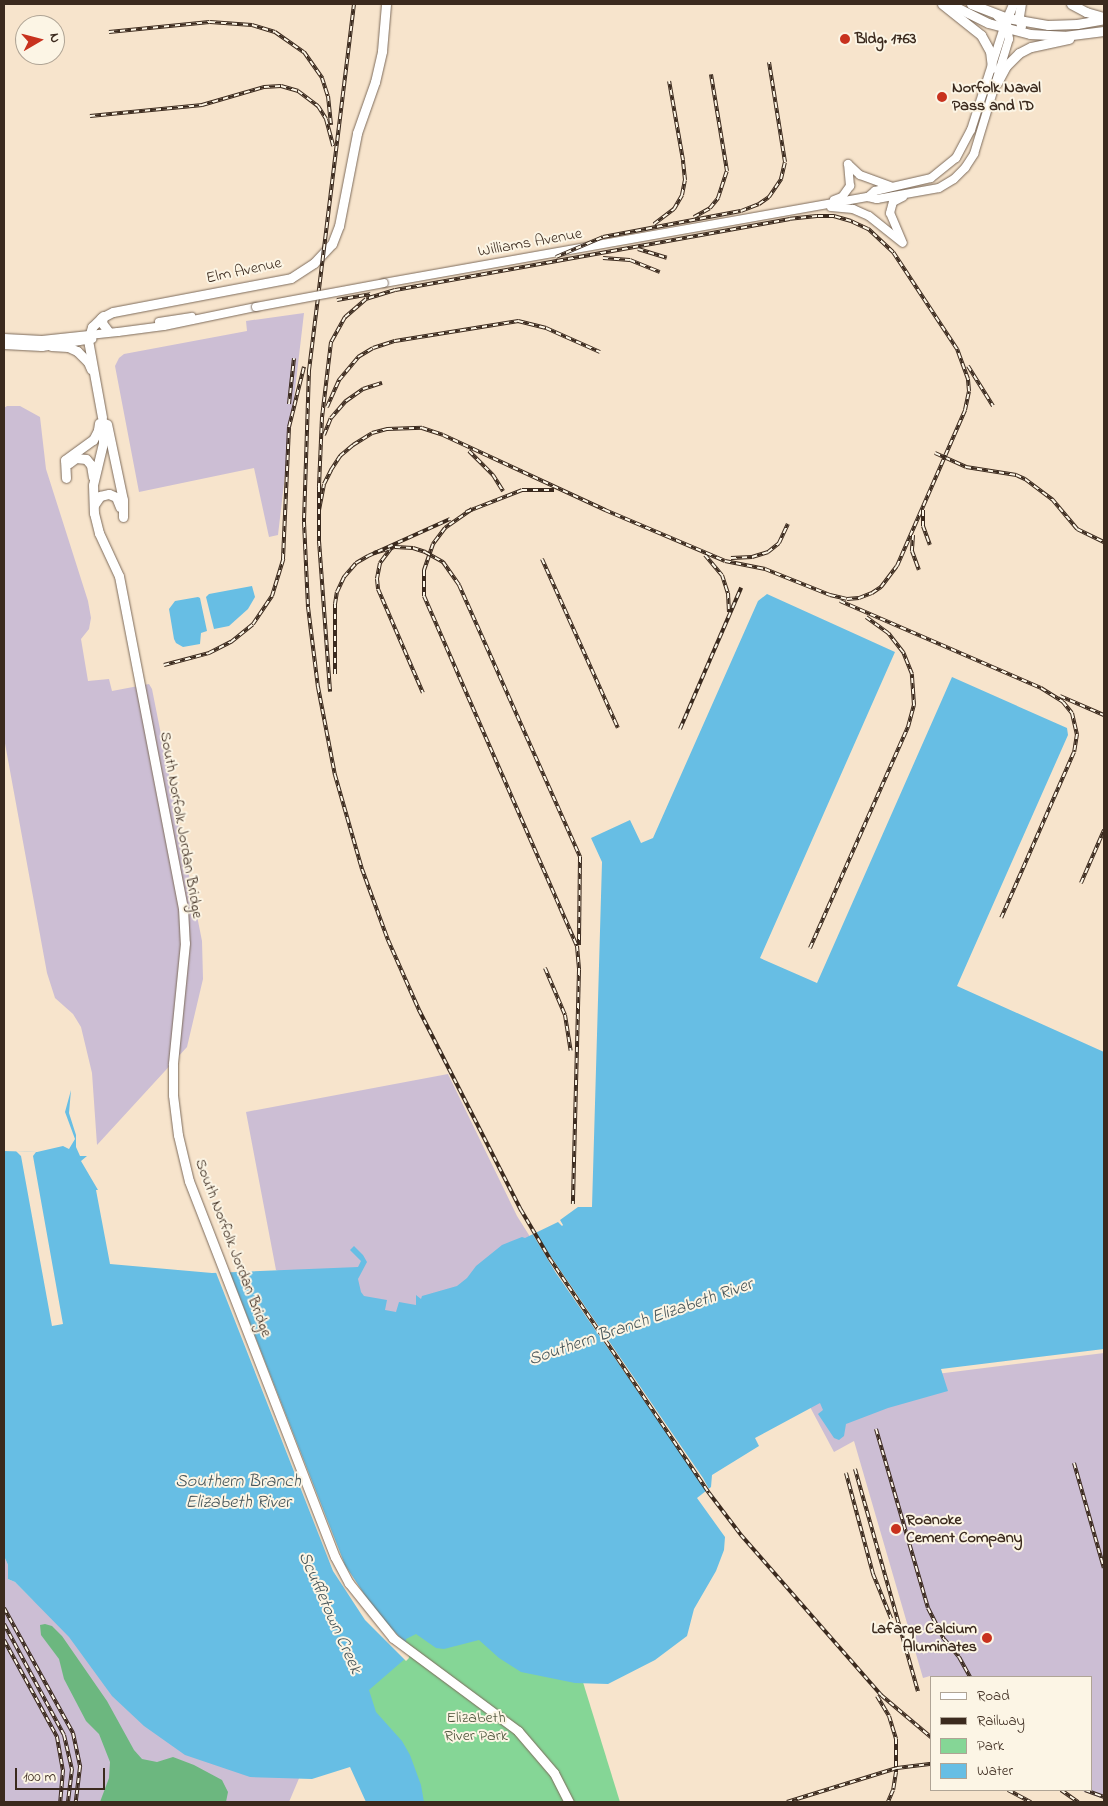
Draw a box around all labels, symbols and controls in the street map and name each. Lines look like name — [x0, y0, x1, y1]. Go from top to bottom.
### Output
north arrow — [15, 15, 65, 65]
place label: Bldg. 1763 — [855, 29, 916, 49]
text: N — [43, 32, 65, 44]
marker: Bldg. 1763 — [839, 33, 851, 45]
place label: Norfolk Naval Pass and ID — [952, 78, 1041, 116]
marker: Norfolk Naval Pass and ID — [936, 91, 948, 103]
street label: Williams Avenue — [476, 224, 584, 262]
street label: Elm Avenue — [205, 254, 283, 288]
street label: South Norfolk Jordan Bridge — [155, 730, 207, 920]
street label: South Norfolk Jordan Bridge — [190, 1156, 276, 1340]
water label: Southern Branch Elizabeth River — [526, 1274, 756, 1372]
water label: Southern Branch Elizabeth River — [175, 1472, 301, 1515]
place label: Roanoke Cement Company — [906, 1510, 1022, 1548]
marker: Roanoke Cement Company — [890, 1523, 902, 1535]
water label: Scuffletown Creek — [292, 1549, 366, 1677]
place label: Lafarge Calcium Aluminates — [871, 1619, 977, 1657]
marker: Lafarge Calcium Aluminates — [981, 1632, 993, 1644]
legend — [930, 1676, 1093, 1791]
text: Road — [977, 1685, 1010, 1707]
park label: Elizabeth River Park — [444, 1708, 508, 1746]
text: Railway — [977, 1710, 1025, 1732]
text: Park — [977, 1735, 1004, 1757]
scale bar — [18, 1758, 108, 1790]
text: Water — [977, 1760, 1013, 1782]
text: 100 m — [23, 1766, 56, 1788]

